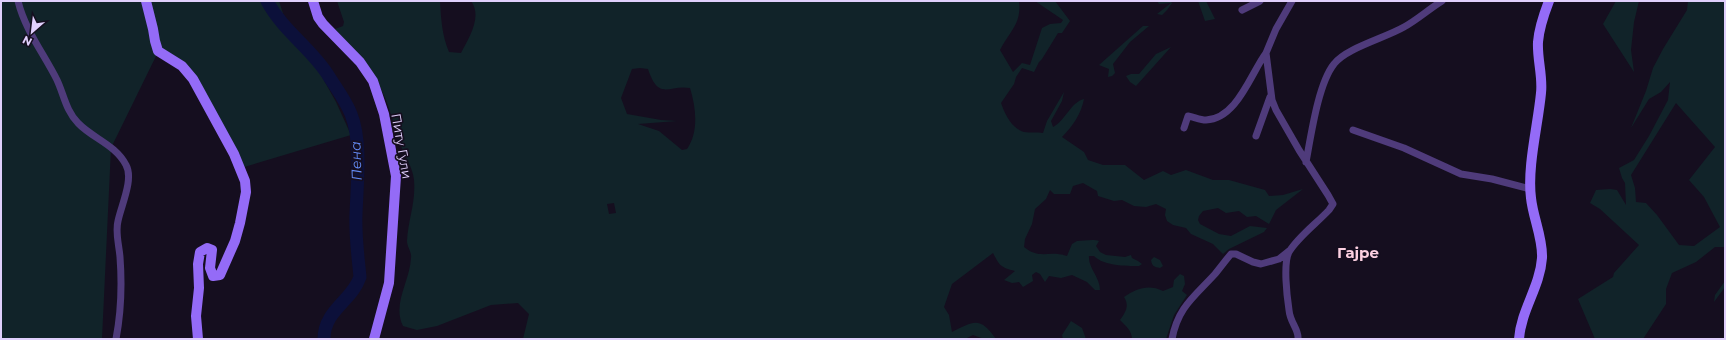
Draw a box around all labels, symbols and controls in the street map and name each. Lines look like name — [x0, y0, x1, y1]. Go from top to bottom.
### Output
north arrow — [12, 12, 52, 52]
text: N — [20, 33, 35, 49]
street label: Питу Гули — [388, 112, 416, 180]
water label: Пена — [346, 141, 366, 181]
district label: Гајре — [1337, 243, 1379, 262]

